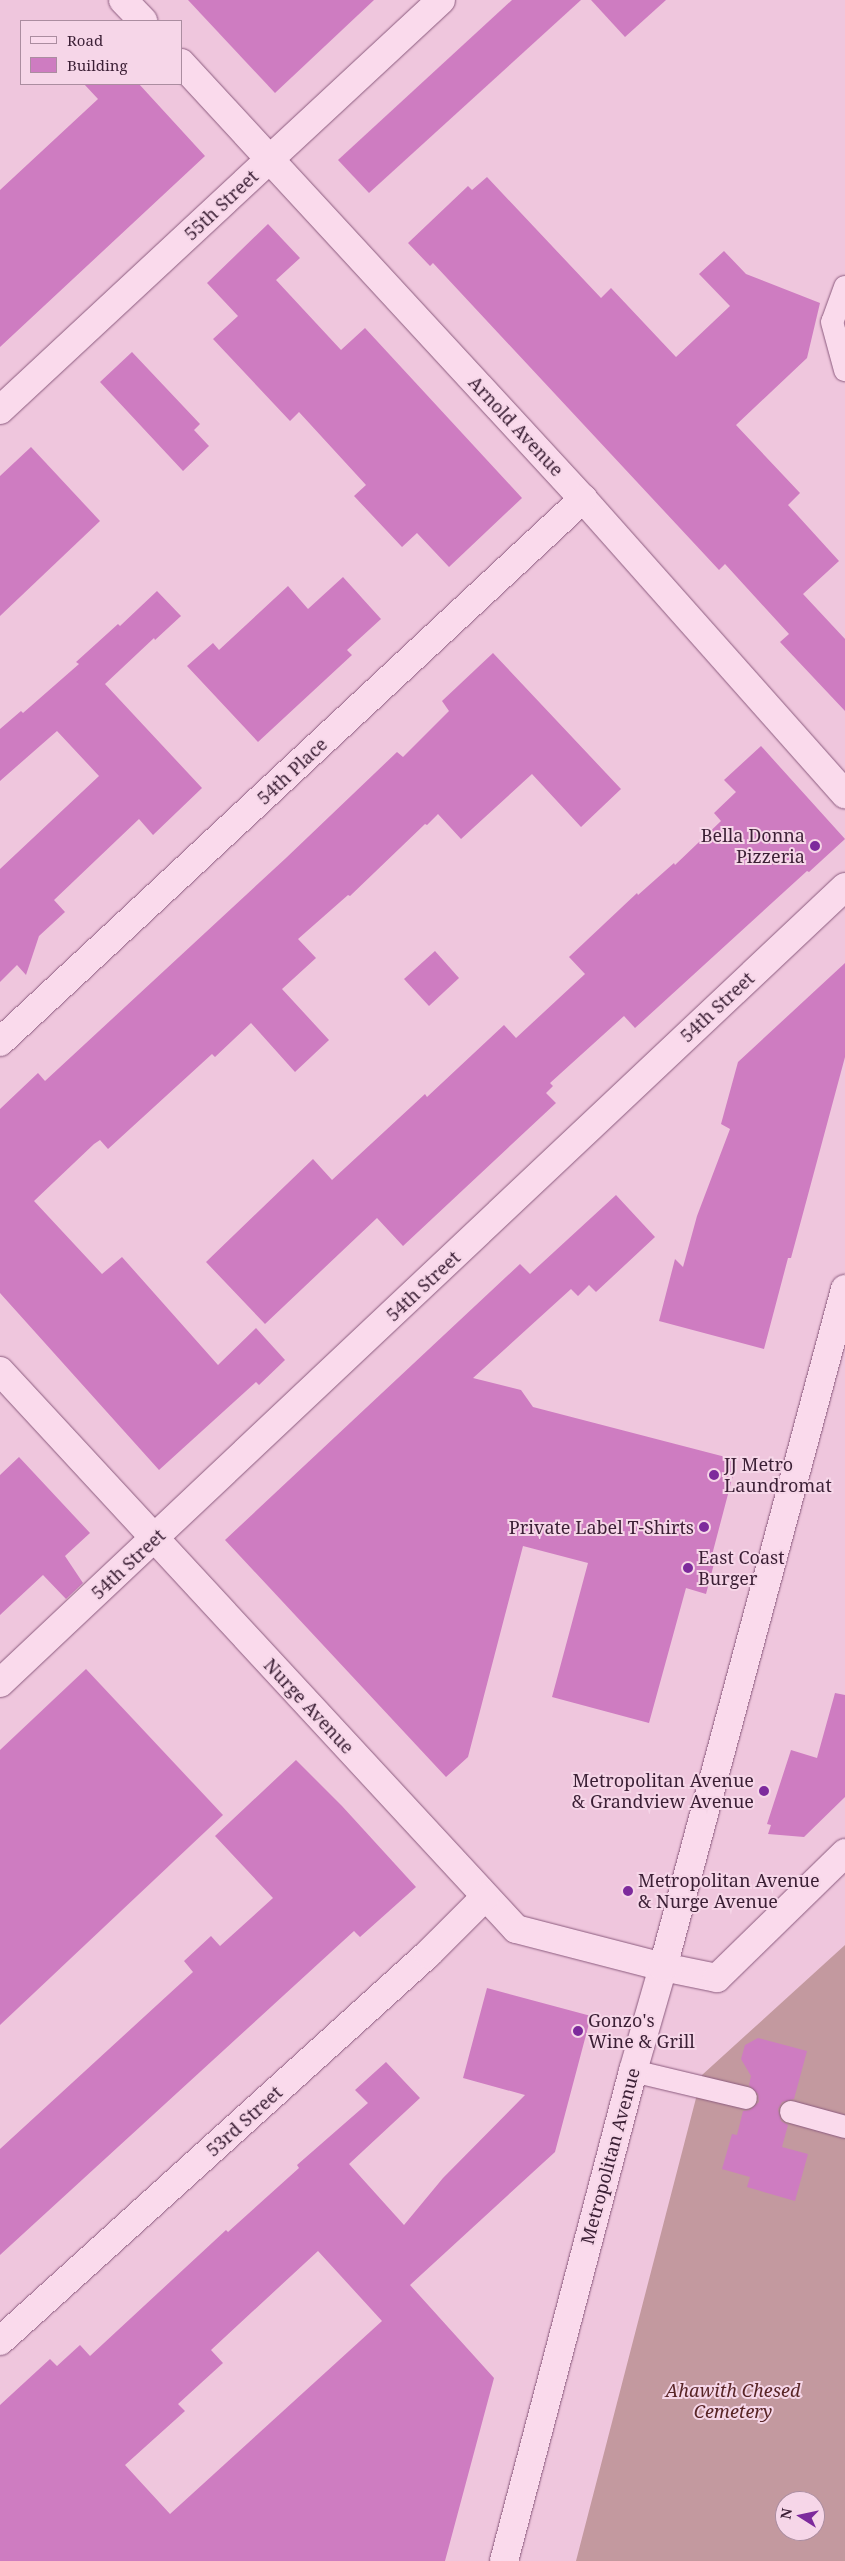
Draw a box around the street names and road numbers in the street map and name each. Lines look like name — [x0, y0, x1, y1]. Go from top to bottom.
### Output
street label: 55th Street — [180, 165, 262, 245]
street label: Arnold Avenue — [464, 372, 568, 480]
street label: 54th Place — [253, 733, 331, 809]
street label: 54th Street — [676, 967, 758, 1047]
street label: 54th Street — [382, 1246, 464, 1326]
street label: 54th Street — [87, 1524, 169, 1604]
street label: Nurge Avenue — [260, 1654, 358, 1758]
street label: Metropolitan Avenue — [576, 2066, 644, 2246]
street label: 53rd Street — [202, 2081, 286, 2161]

